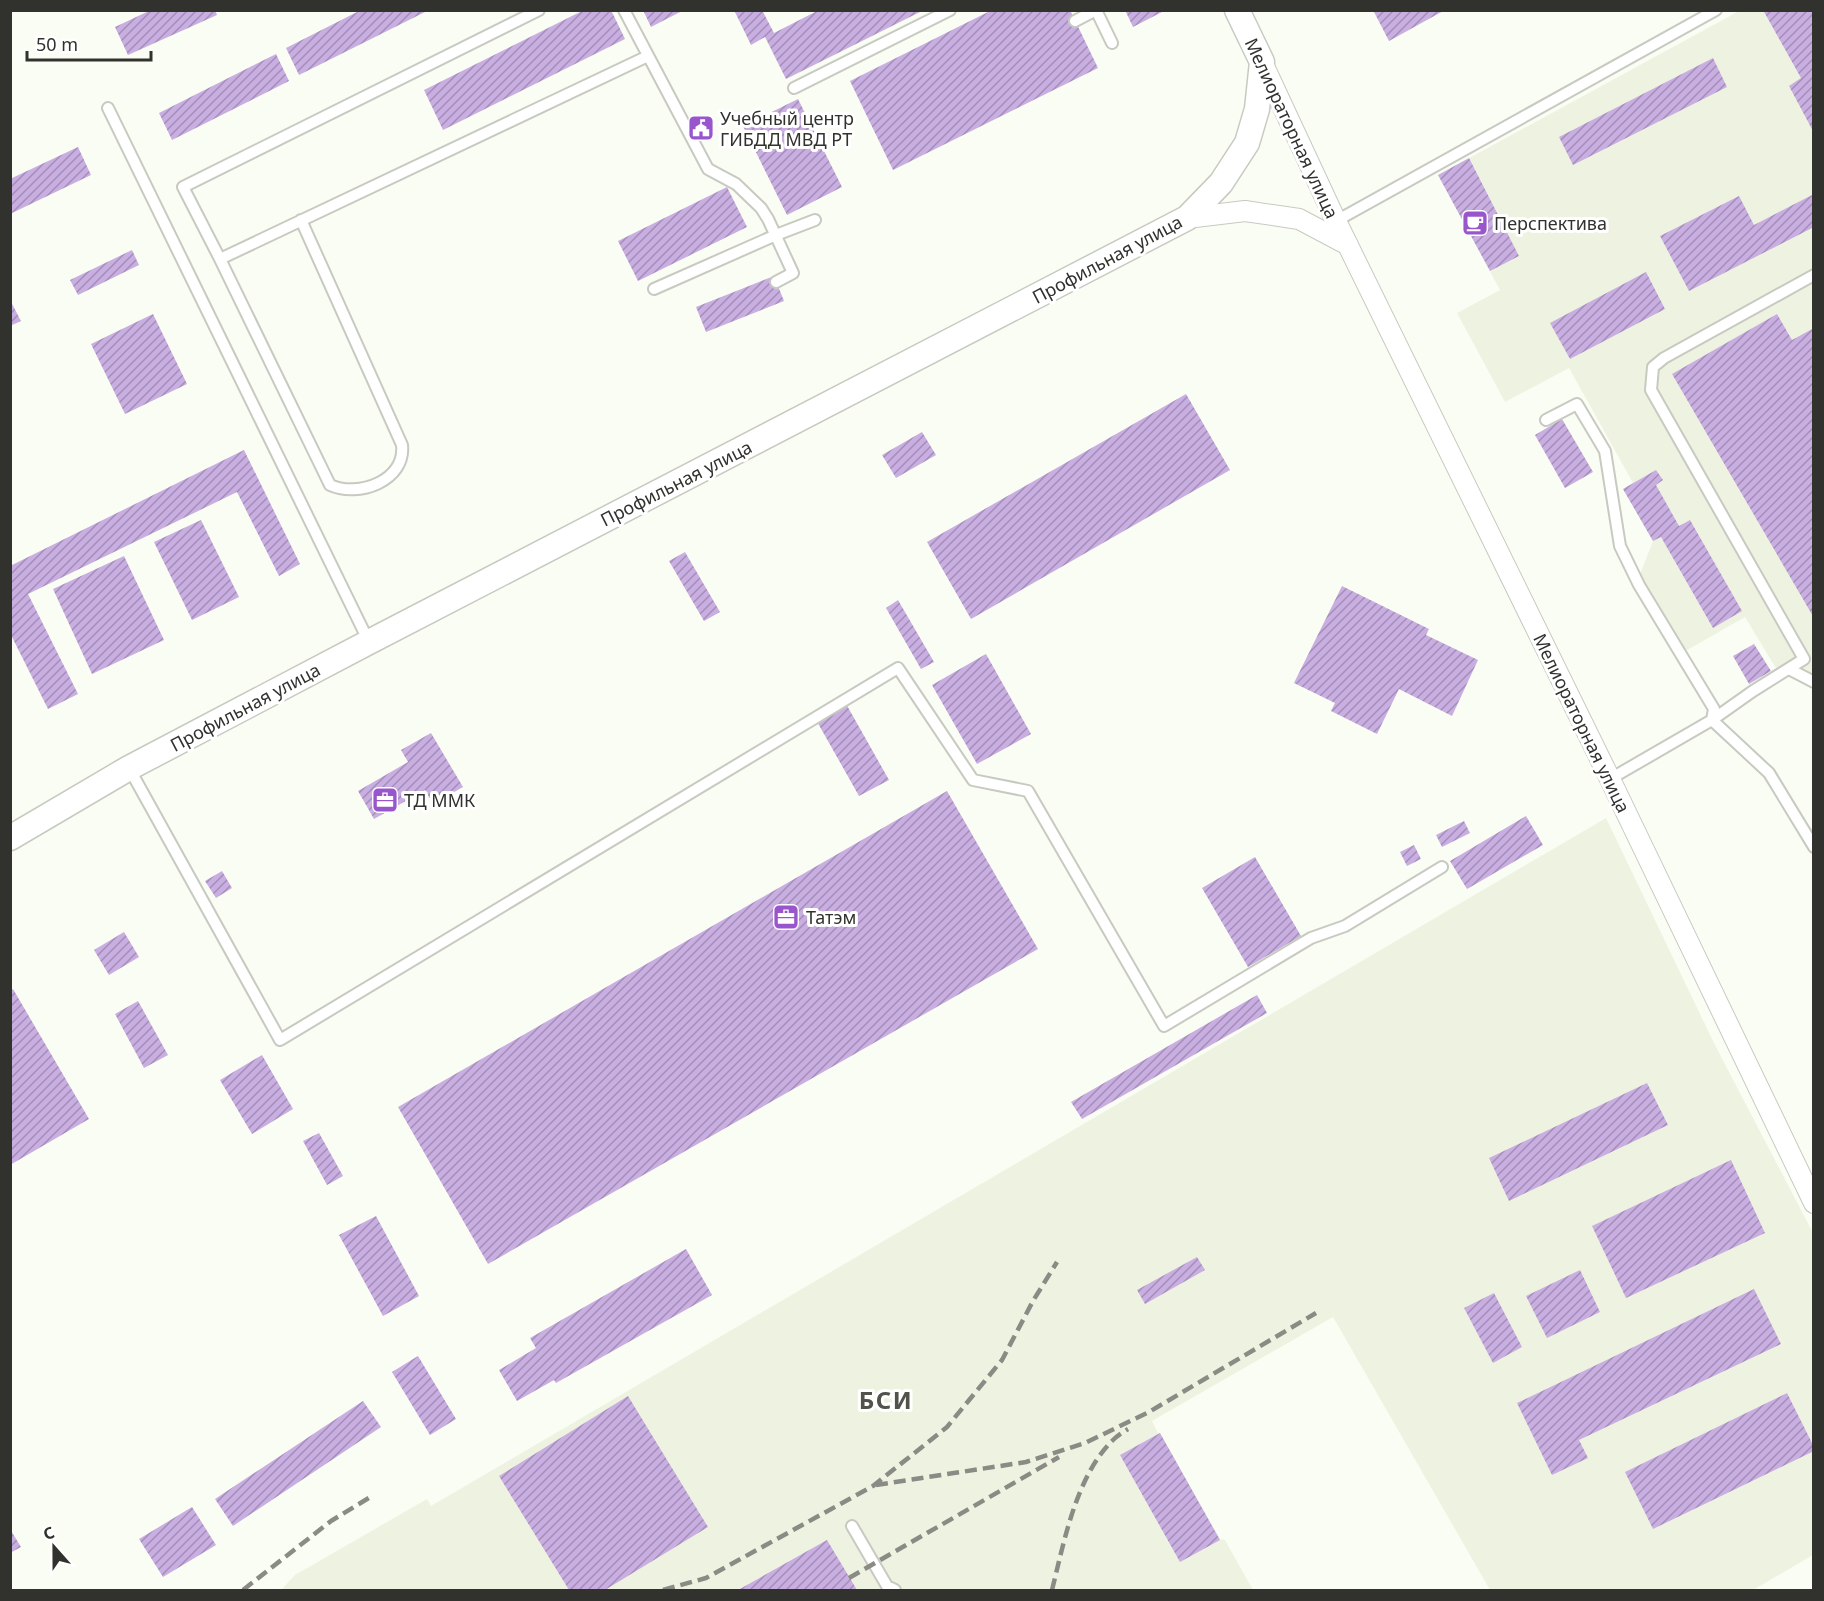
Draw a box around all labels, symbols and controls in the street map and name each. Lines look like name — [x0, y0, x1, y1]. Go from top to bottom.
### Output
scale bar — [27, 24, 152, 62]
text: 50 m — [36, 32, 78, 56]
street label: Мелиораторная улица — [1240, 34, 1344, 222]
place label: Учебный центр ГИБДД МВД РТ — [720, 106, 854, 151]
public building icon: Учебный центр ГИБДД МВД РТ — [686, 113, 716, 143]
cafe icon: Перспектива — [1460, 208, 1490, 238]
street label: Профильная улица — [1028, 209, 1186, 309]
place label: Перспектива — [1494, 211, 1607, 235]
street label: Профильная улица — [596, 434, 756, 532]
street label: Мелиораторная улица — [1528, 629, 1636, 817]
street label: Профильная улица — [166, 657, 324, 757]
office icon: ТД ММК — [370, 785, 400, 815]
place label: ТД ММК — [404, 788, 476, 812]
office icon: Татэм — [771, 902, 801, 932]
place label: Татэм — [806, 905, 856, 929]
district label: БСИ — [859, 1383, 913, 1416]
north arrow — [24, 1517, 84, 1577]
text: С — [40, 1521, 57, 1545]

